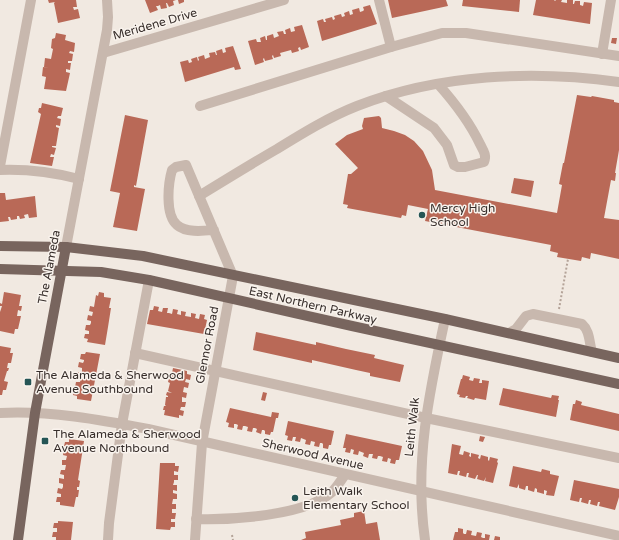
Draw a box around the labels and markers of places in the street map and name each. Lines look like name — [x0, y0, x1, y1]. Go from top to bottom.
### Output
place label: Mercy High School — [430, 201, 495, 229]
marker: Mercy High School — [417, 210, 427, 220]
place label: The Alameda & Sherwood Avenue Southbound — [36, 368, 184, 396]
marker: The Alameda & Sherwood Avenue Southbound — [23, 377, 33, 387]
place label: The Alameda & Sherwood Avenue Northbound — [53, 427, 201, 455]
marker: The Alameda & Sherwood Avenue Northbound — [40, 436, 50, 446]
place label: Leith Walk Elementary School — [303, 484, 410, 512]
marker: Leith Walk Elementary School — [290, 493, 300, 503]

